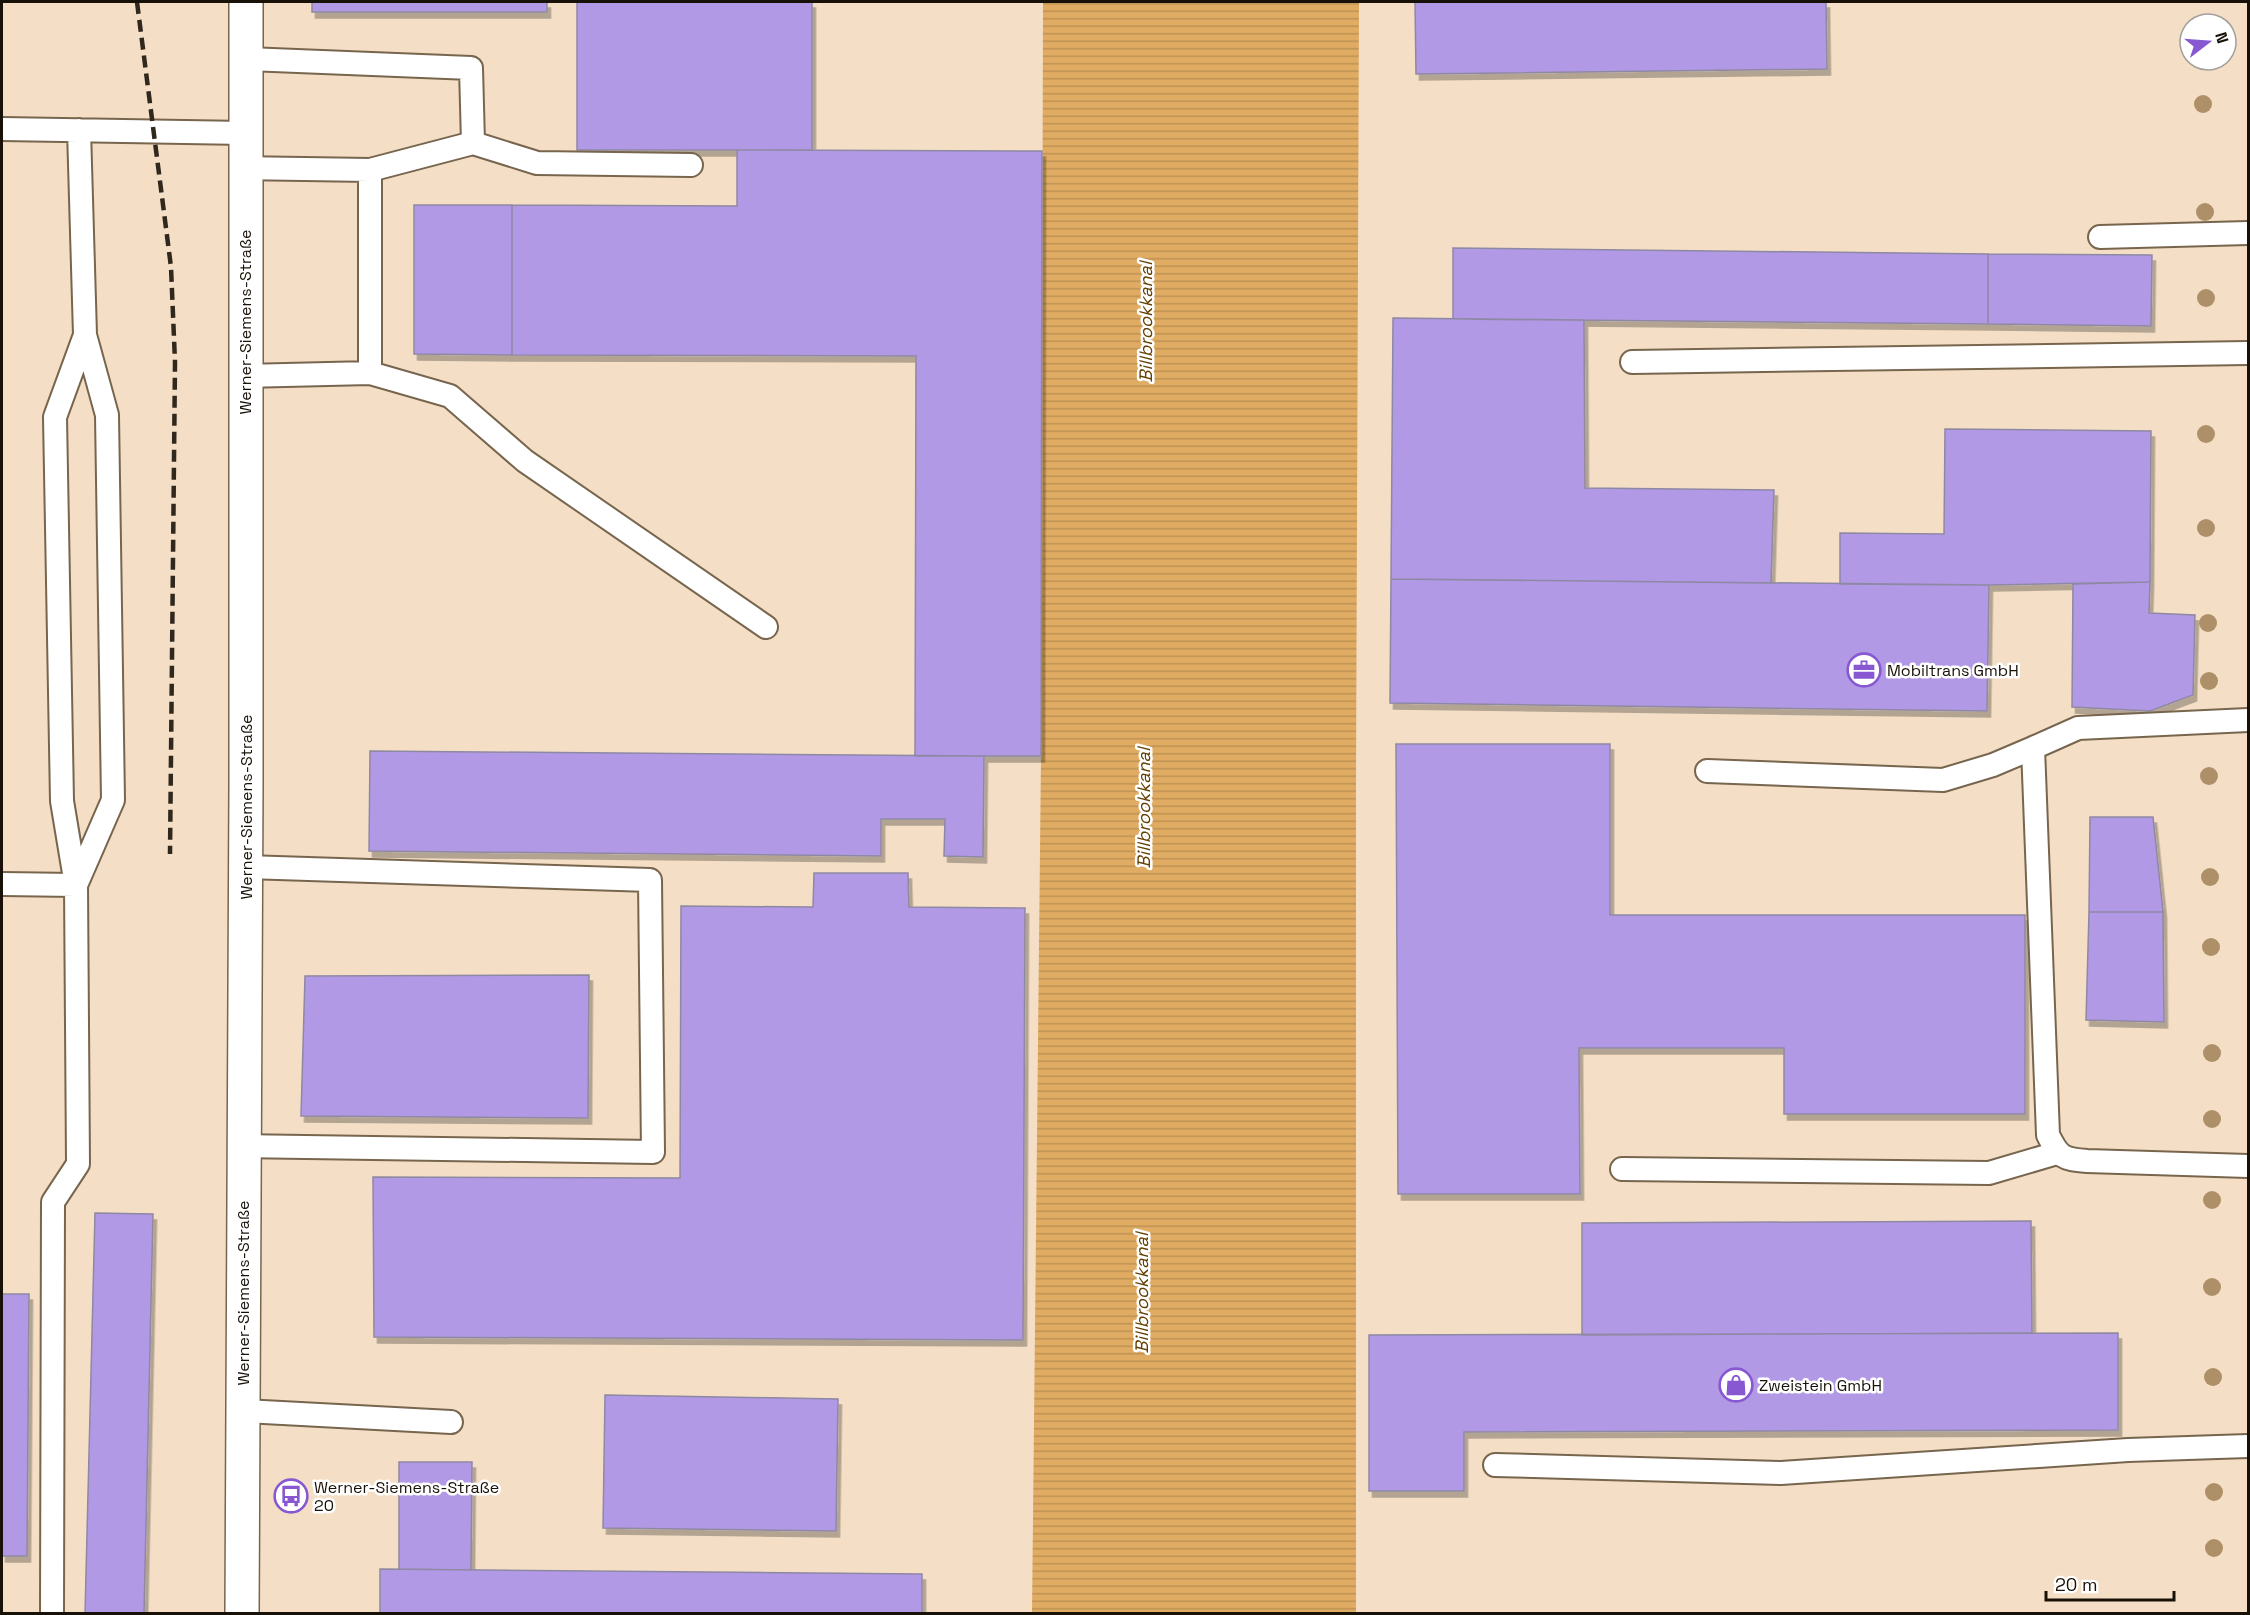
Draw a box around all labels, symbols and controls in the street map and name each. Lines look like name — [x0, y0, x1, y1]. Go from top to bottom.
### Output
north arrow — [2178, 12, 2238, 72]
text: N — [2210, 30, 2233, 46]
street label: Werner-Siemens-Straße — [235, 229, 256, 415]
water label: Billbrookkanal — [1134, 259, 1157, 382]
office icon: Mobiltrans GmbH — [1846, 652, 1882, 688]
place label: Mobiltrans GmbH — [1887, 660, 2019, 681]
street label: Werner-Siemens-Straße — [236, 714, 257, 900]
water label: Billbrookkanal — [1132, 745, 1155, 868]
street label: Werner-Siemens-Straße — [233, 1200, 254, 1386]
water label: Billbrookkanal — [1130, 1230, 1153, 1353]
shop icon: Zweistein GmbH — [1718, 1367, 1754, 1403]
place label: Zweistein GmbH — [1759, 1375, 1882, 1396]
place label: Werner-Siemens-Straße 20 — [314, 1477, 499, 1516]
bus stop icon: Werner-Siemens-Straße 20 — [273, 1478, 309, 1514]
scale bar — [2046, 1564, 2174, 1602]
text: 20 m — [2055, 1573, 2098, 1596]

